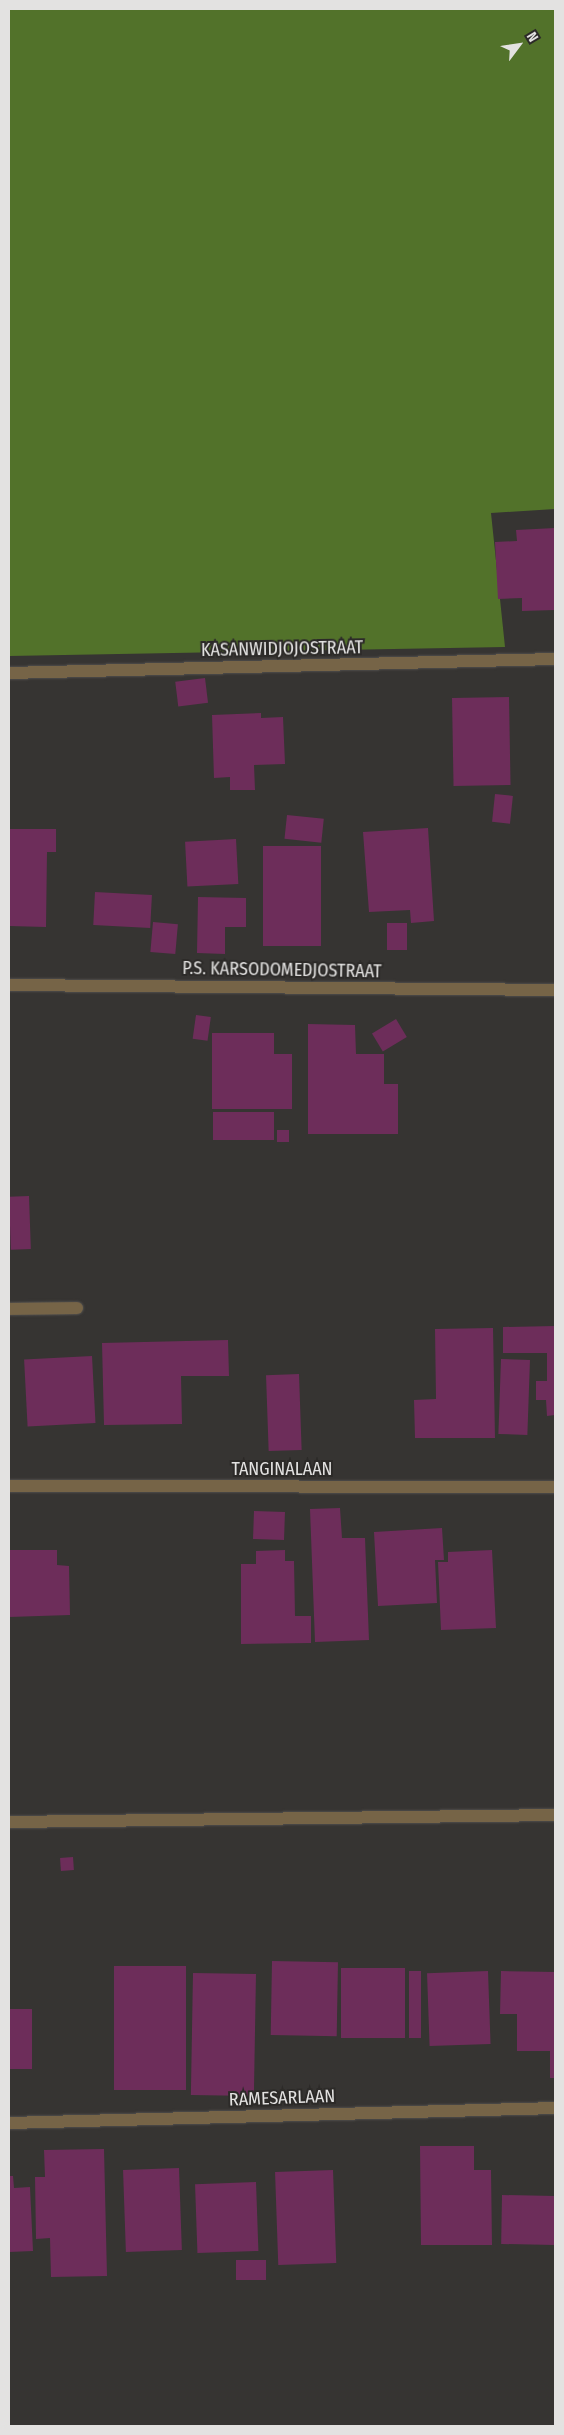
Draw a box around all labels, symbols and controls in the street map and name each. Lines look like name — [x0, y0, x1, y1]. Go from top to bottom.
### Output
north arrow — [494, 20, 544, 70]
text: N — [523, 29, 542, 45]
street label: KASANWIDJOJOSTRAAT — [201, 637, 363, 661]
street label: P.S. KARSODOMEDJOSTRAAT — [182, 957, 382, 983]
street label: TANGINALAAN — [231, 1458, 333, 1480]
street label: RAMESARLAAN — [229, 2085, 335, 2111]

